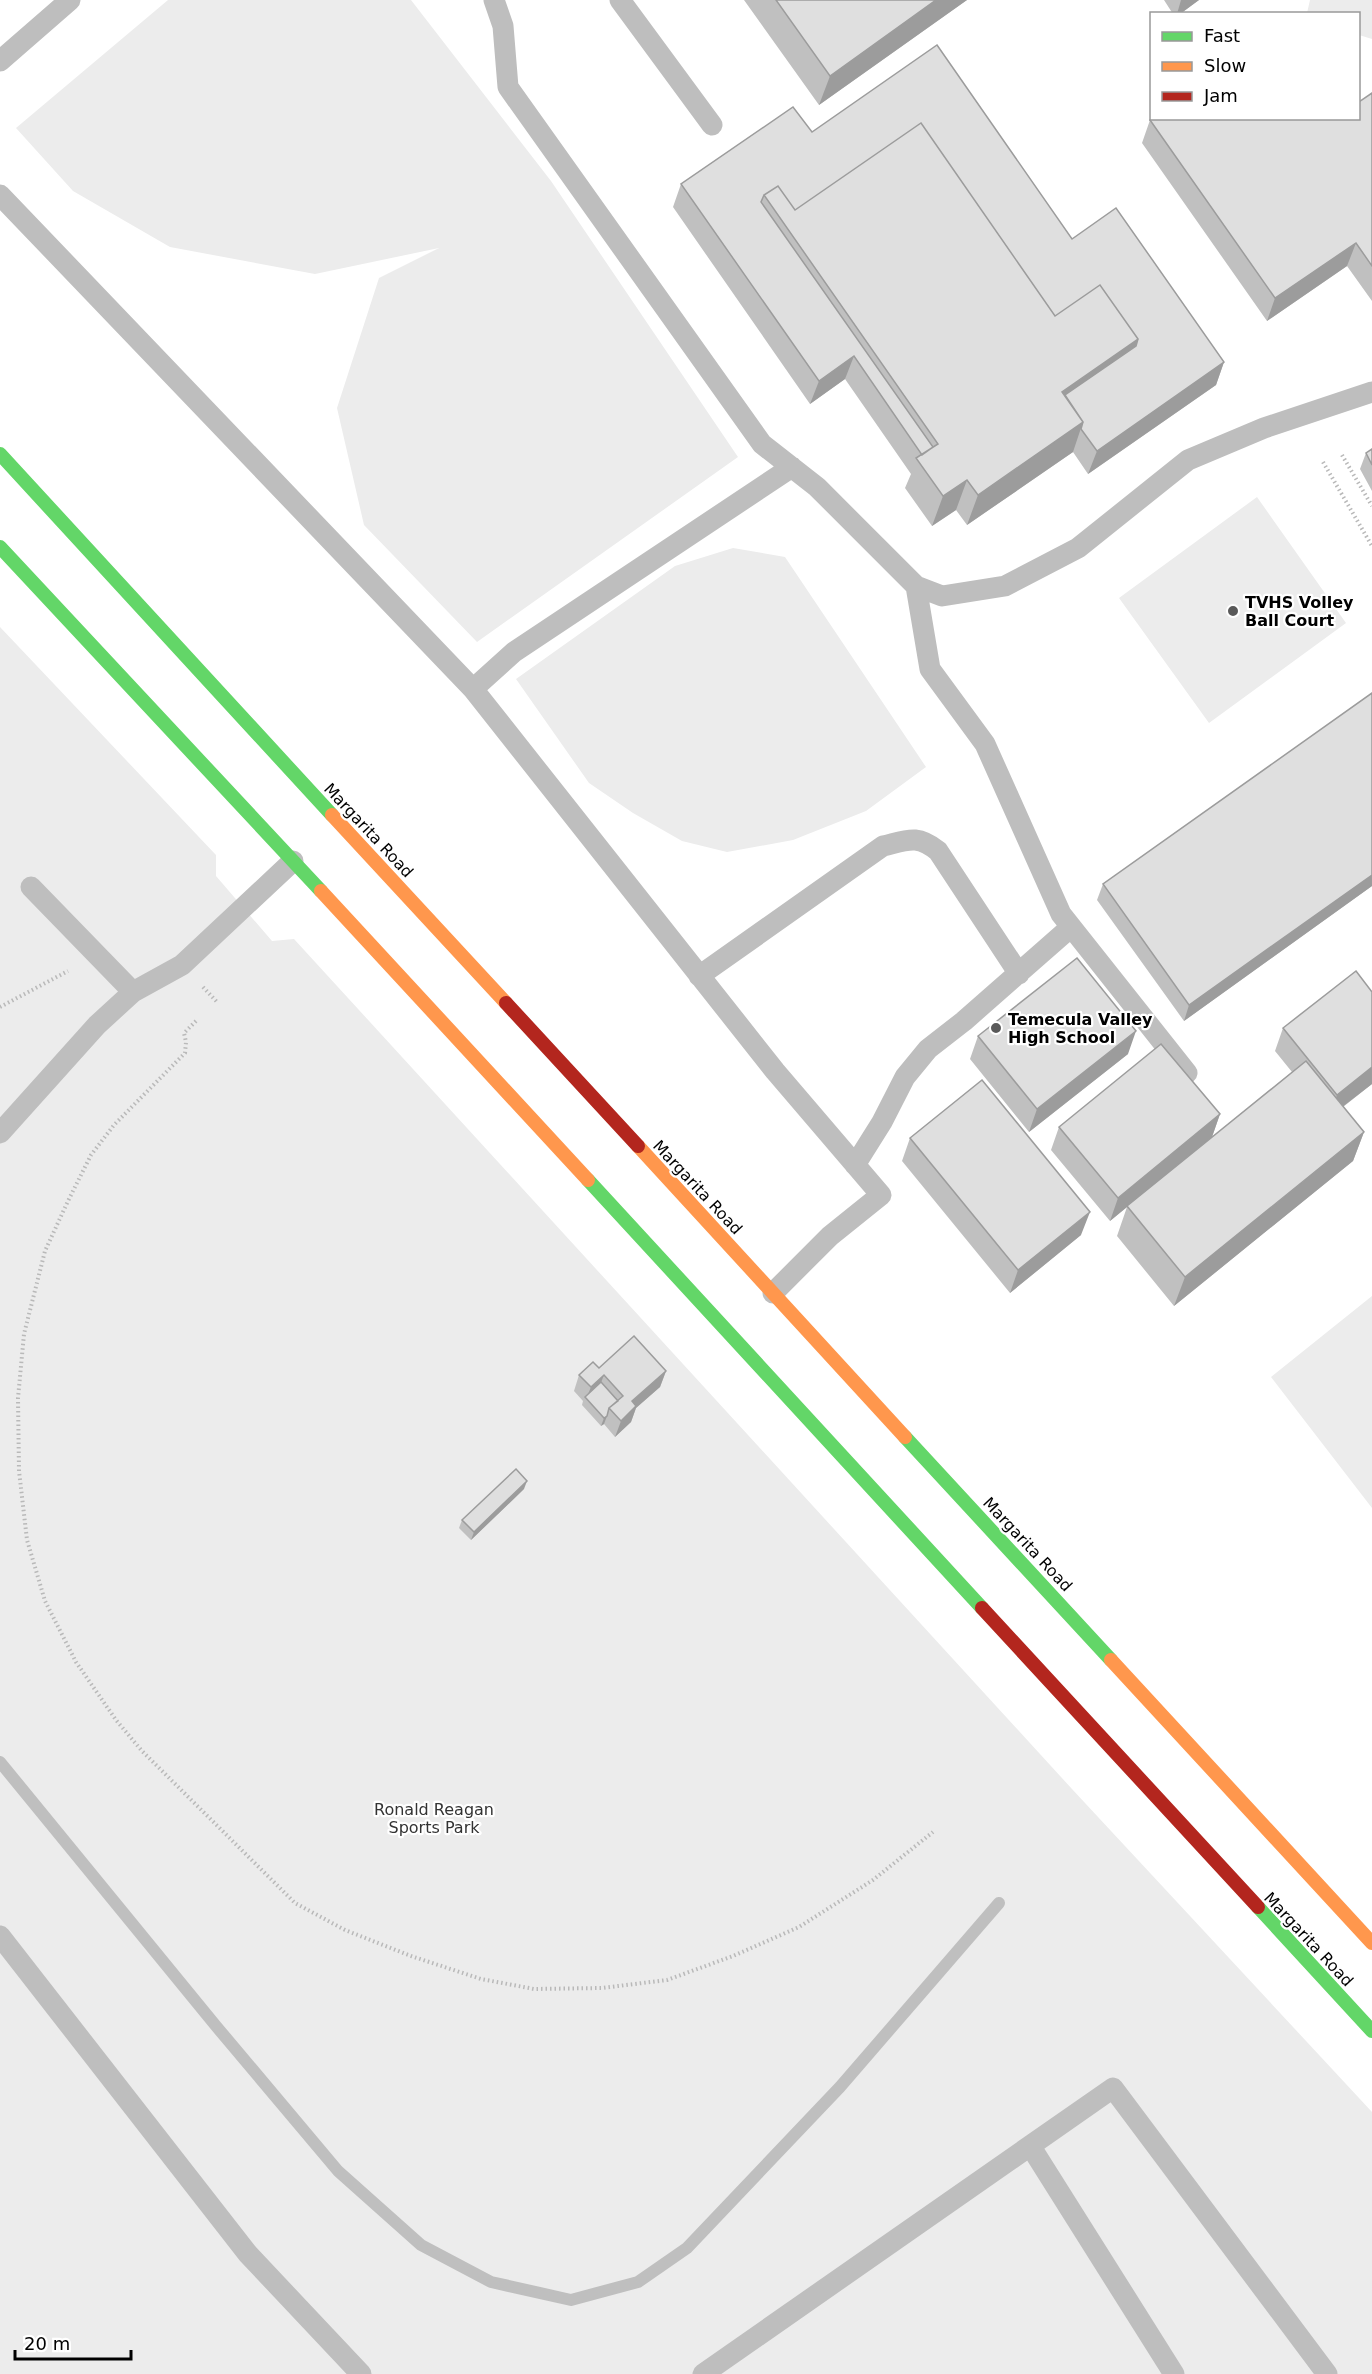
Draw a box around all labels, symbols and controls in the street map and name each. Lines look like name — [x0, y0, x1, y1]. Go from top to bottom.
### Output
legend — [1150, 12, 1360, 120]
text: Fast — [1204, 25, 1240, 46]
text: Slow — [1204, 55, 1246, 76]
text: Jam — [1203, 85, 1238, 106]
place label: TVHS Volley Ball Court — [1245, 593, 1354, 630]
marker: TVHS Volley Ball Court — [1226, 604, 1240, 618]
street label: Margarita Road — [320, 779, 417, 882]
place label: Temecula Valley High School — [1008, 1010, 1153, 1047]
marker: Temecula Valley High School — [989, 1021, 1003, 1035]
street label: Margarita Road — [649, 1136, 746, 1239]
street label: Margarita Road — [979, 1493, 1076, 1596]
park label: Ronald Reagan Sports Park — [374, 1800, 494, 1837]
street label: Margarita Road — [1260, 1888, 1357, 1991]
scale bar — [15, 2323, 130, 2361]
text: 20 m — [24, 2333, 70, 2354]

